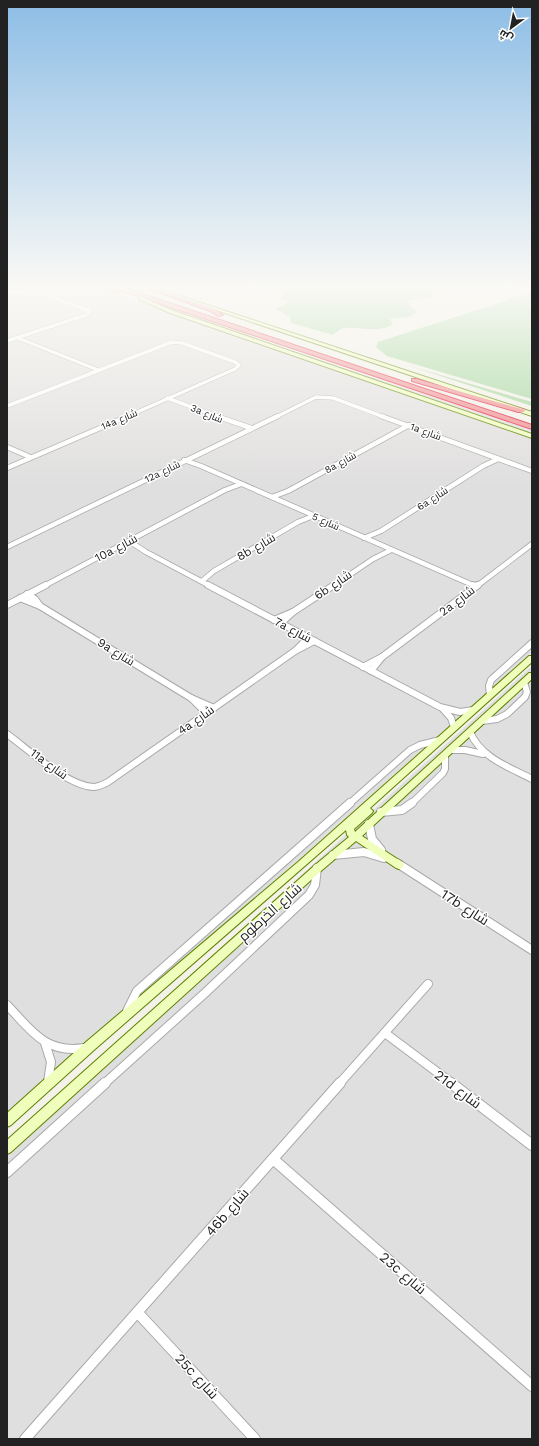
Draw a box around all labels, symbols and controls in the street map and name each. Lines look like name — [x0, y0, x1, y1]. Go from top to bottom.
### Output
north arrow — [491, 8, 531, 48]
text: ش — [497, 27, 515, 45]
street label: 3a شارع — [189, 402, 225, 426]
street label: 14a شارع — [99, 407, 139, 433]
street label: 1a شارع — [409, 421, 443, 443]
street label: 8a شارع — [323, 449, 358, 476]
street label: 12a شارع — [143, 458, 182, 486]
street label: 6a شارع — [415, 484, 450, 513]
street label: شارع 5 — [310, 511, 341, 533]
street label: 8b شارع — [234, 530, 278, 564]
street label: 10a شارع — [92, 531, 140, 566]
street label: 6b شارع — [312, 567, 355, 603]
street label: 2a شارع — [436, 583, 478, 620]
street label: 7a شارع — [271, 614, 314, 647]
street label: 9a شارع — [94, 635, 137, 670]
street label: 4a شارع — [175, 702, 218, 738]
street label: 11a شارع — [27, 746, 71, 783]
street label: شارع الخرطوم — [235, 879, 306, 946]
street label: 17b شارع — [437, 886, 492, 929]
street label: 21d شارع — [431, 1066, 485, 1113]
street label: 46b شارع — [202, 1185, 253, 1240]
street label: 23c شارع — [376, 1249, 429, 1298]
street label: 25c شارع — [171, 1350, 222, 1403]

